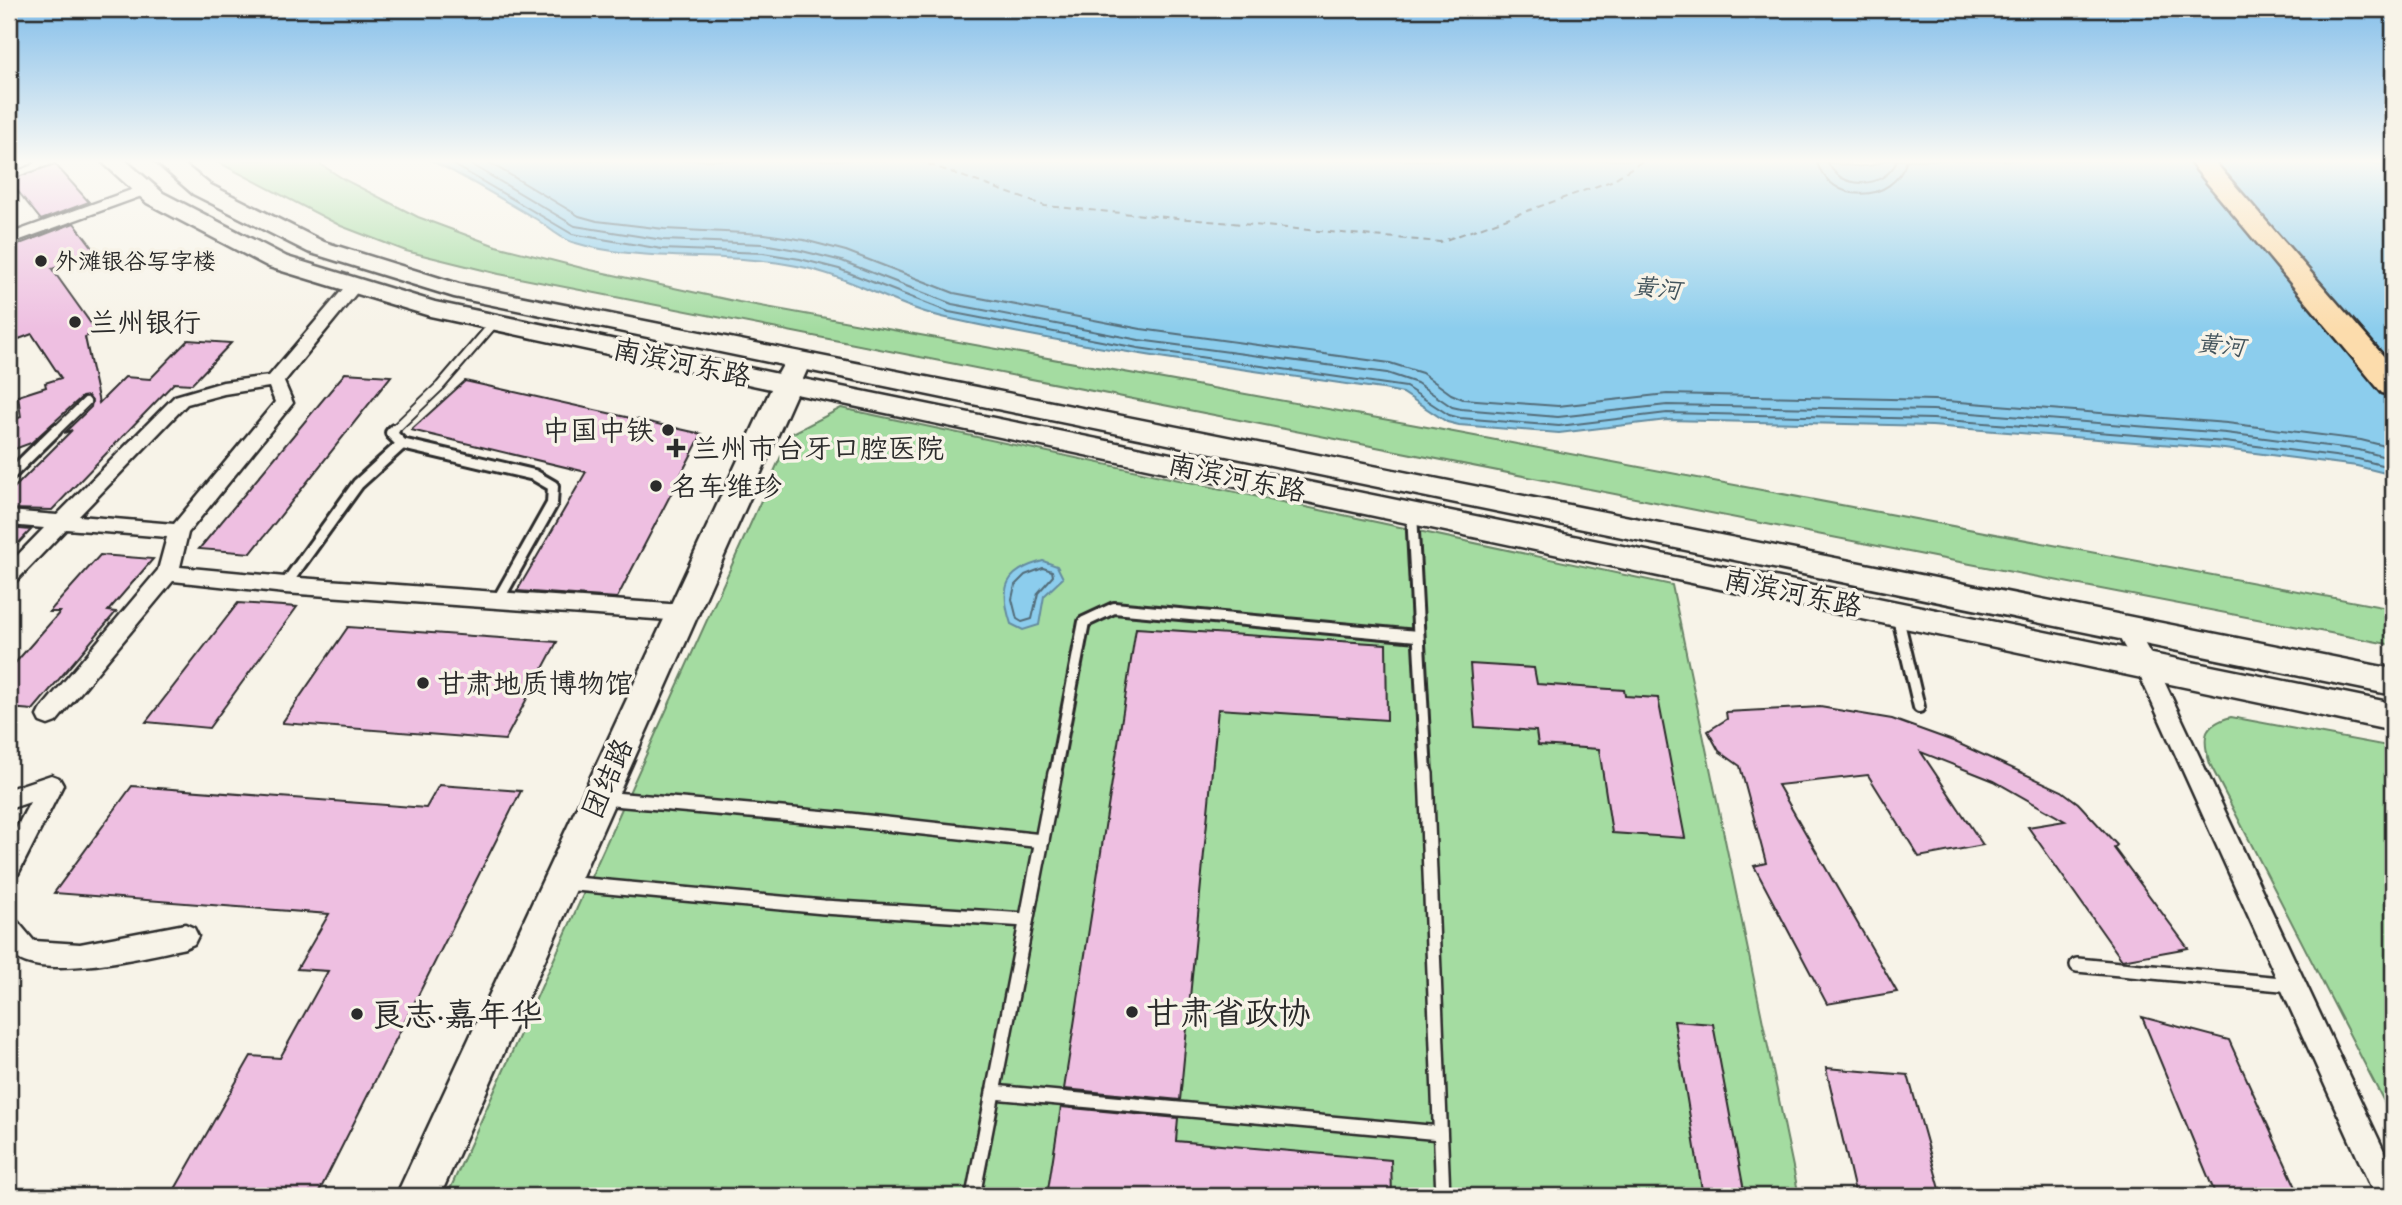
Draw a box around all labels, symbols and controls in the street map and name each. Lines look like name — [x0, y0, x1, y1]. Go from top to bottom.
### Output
place label: 外滩银谷写字楼 — [55, 247, 216, 280]
marker: 外滩银谷写字楼 — [33, 253, 49, 269]
water label: 黄河 — [1631, 271, 1686, 311]
place label: 兰州银行 — [89, 305, 201, 346]
marker: 兰州银行 — [67, 314, 83, 330]
water label: 黄河 — [2195, 328, 2250, 368]
street label: 南滨河东路 — [609, 331, 754, 400]
place label: 中国中铁 — [542, 413, 654, 454]
marker: 中国中铁 — [660, 422, 676, 438]
place label: 兰州市台牙口腔医院 — [692, 431, 944, 472]
marker: 兰州市台牙口腔医院 — [666, 438, 686, 458]
street label: 南滨河东路 — [1164, 446, 1309, 515]
place label: 名车维珍 — [670, 469, 782, 510]
marker: 名车维珍 — [648, 478, 664, 494]
street label: 南滨河东路 — [1720, 561, 1865, 630]
place label: 甘肃地质博物馆 — [437, 666, 633, 707]
marker: 甘肃地质博物馆 — [415, 675, 431, 691]
street label: 团结路 — [574, 733, 646, 826]
place label: 甘肃省政协 — [1146, 992, 1311, 1040]
place label: 良志·嘉年华 — [371, 994, 543, 1042]
marker: 甘肃省政协 — [1124, 1004, 1140, 1020]
marker: 良志·嘉年华 — [349, 1006, 365, 1022]

